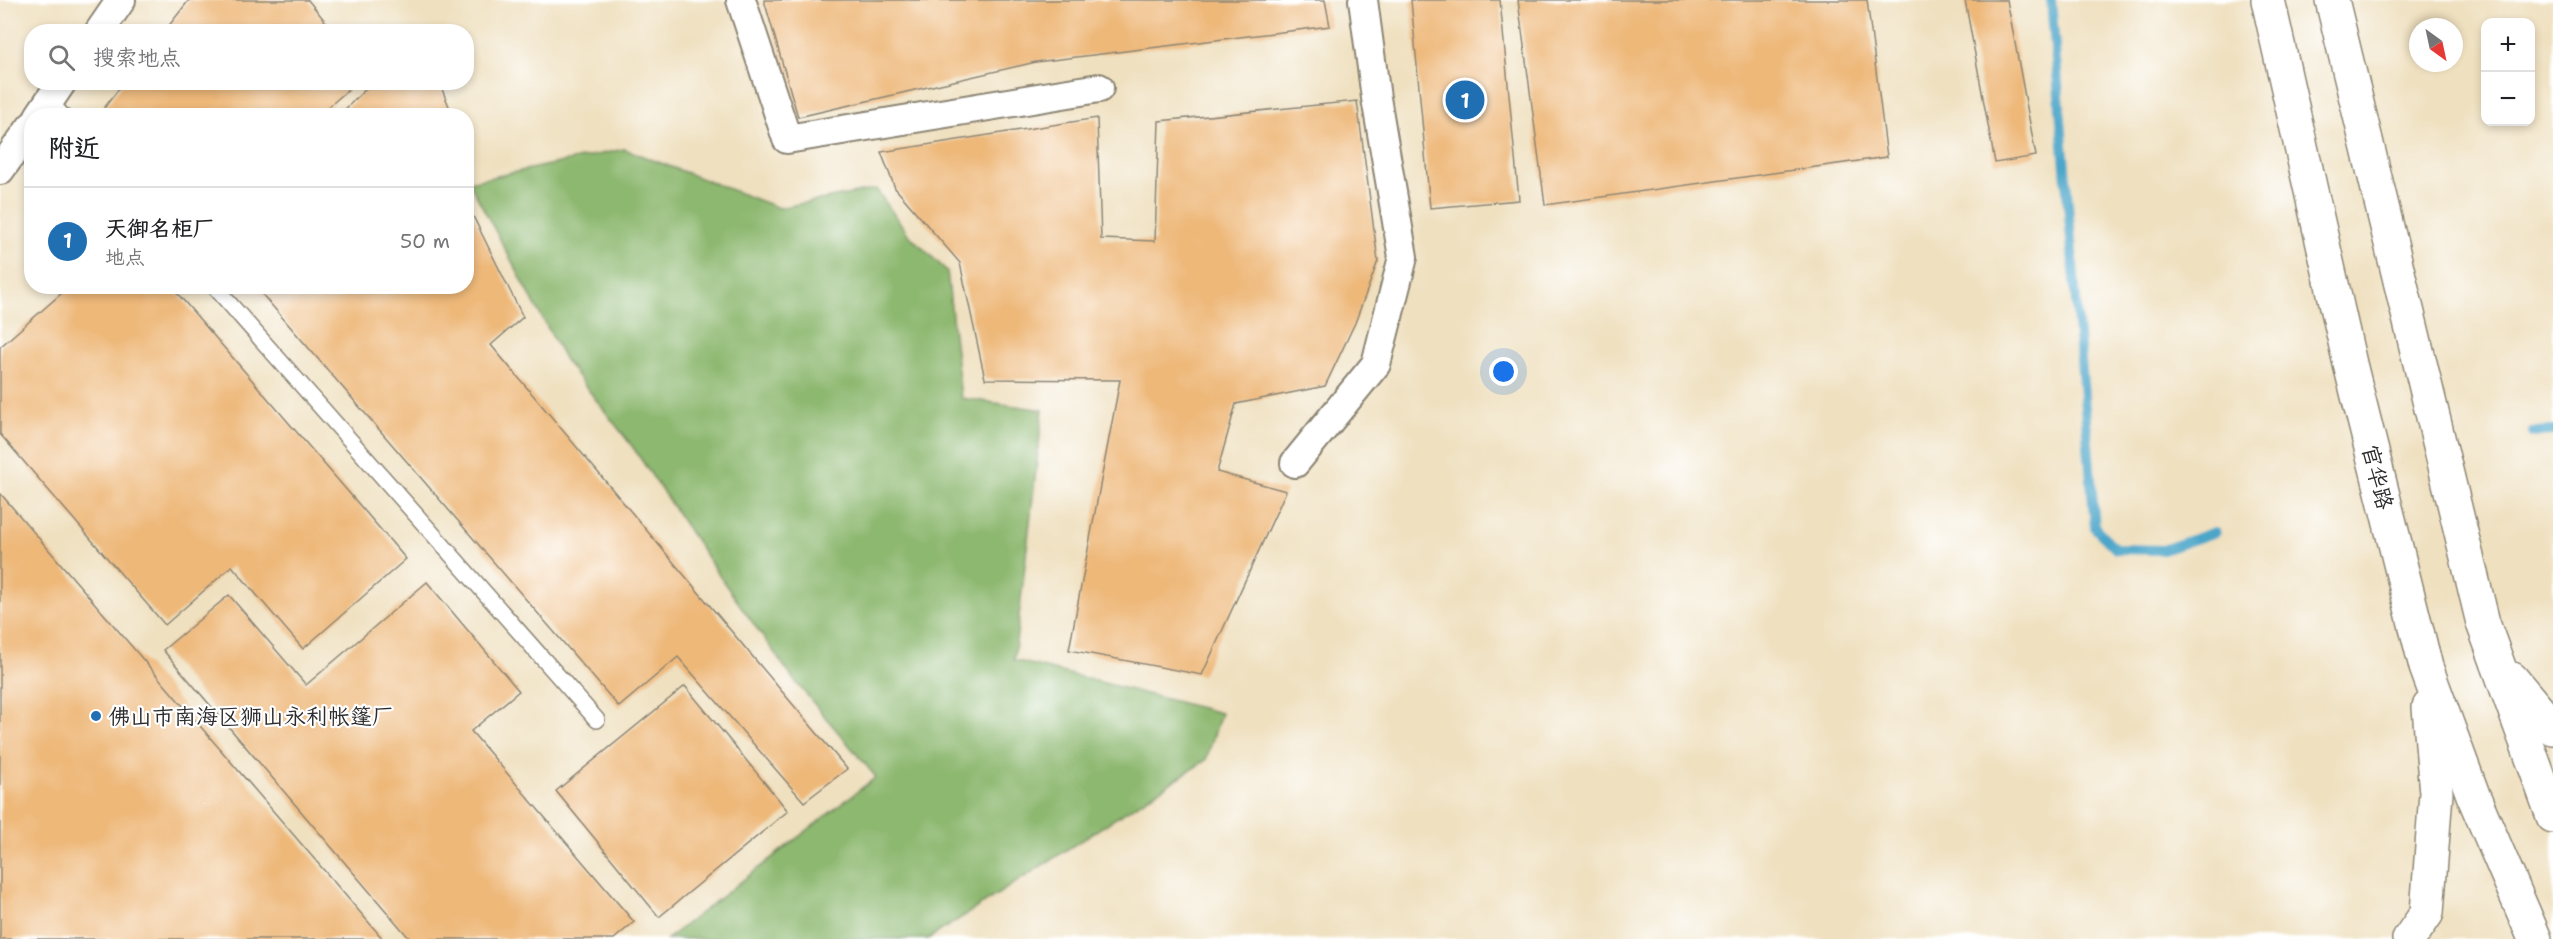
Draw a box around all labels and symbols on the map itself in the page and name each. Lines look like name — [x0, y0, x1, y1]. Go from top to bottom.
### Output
north arrow — [2409, 18, 2463, 72]
pin: 1 — [1446, 78, 1484, 122]
your location — [1489, 357, 1518, 386]
street label: 官华路 — [2355, 442, 2400, 513]
place label: 佛山市南海区狮山永利帐篷厂 — [108, 702, 394, 731]
marker: 佛山市南海区狮山永利帐篷厂 — [89, 709, 103, 723]

